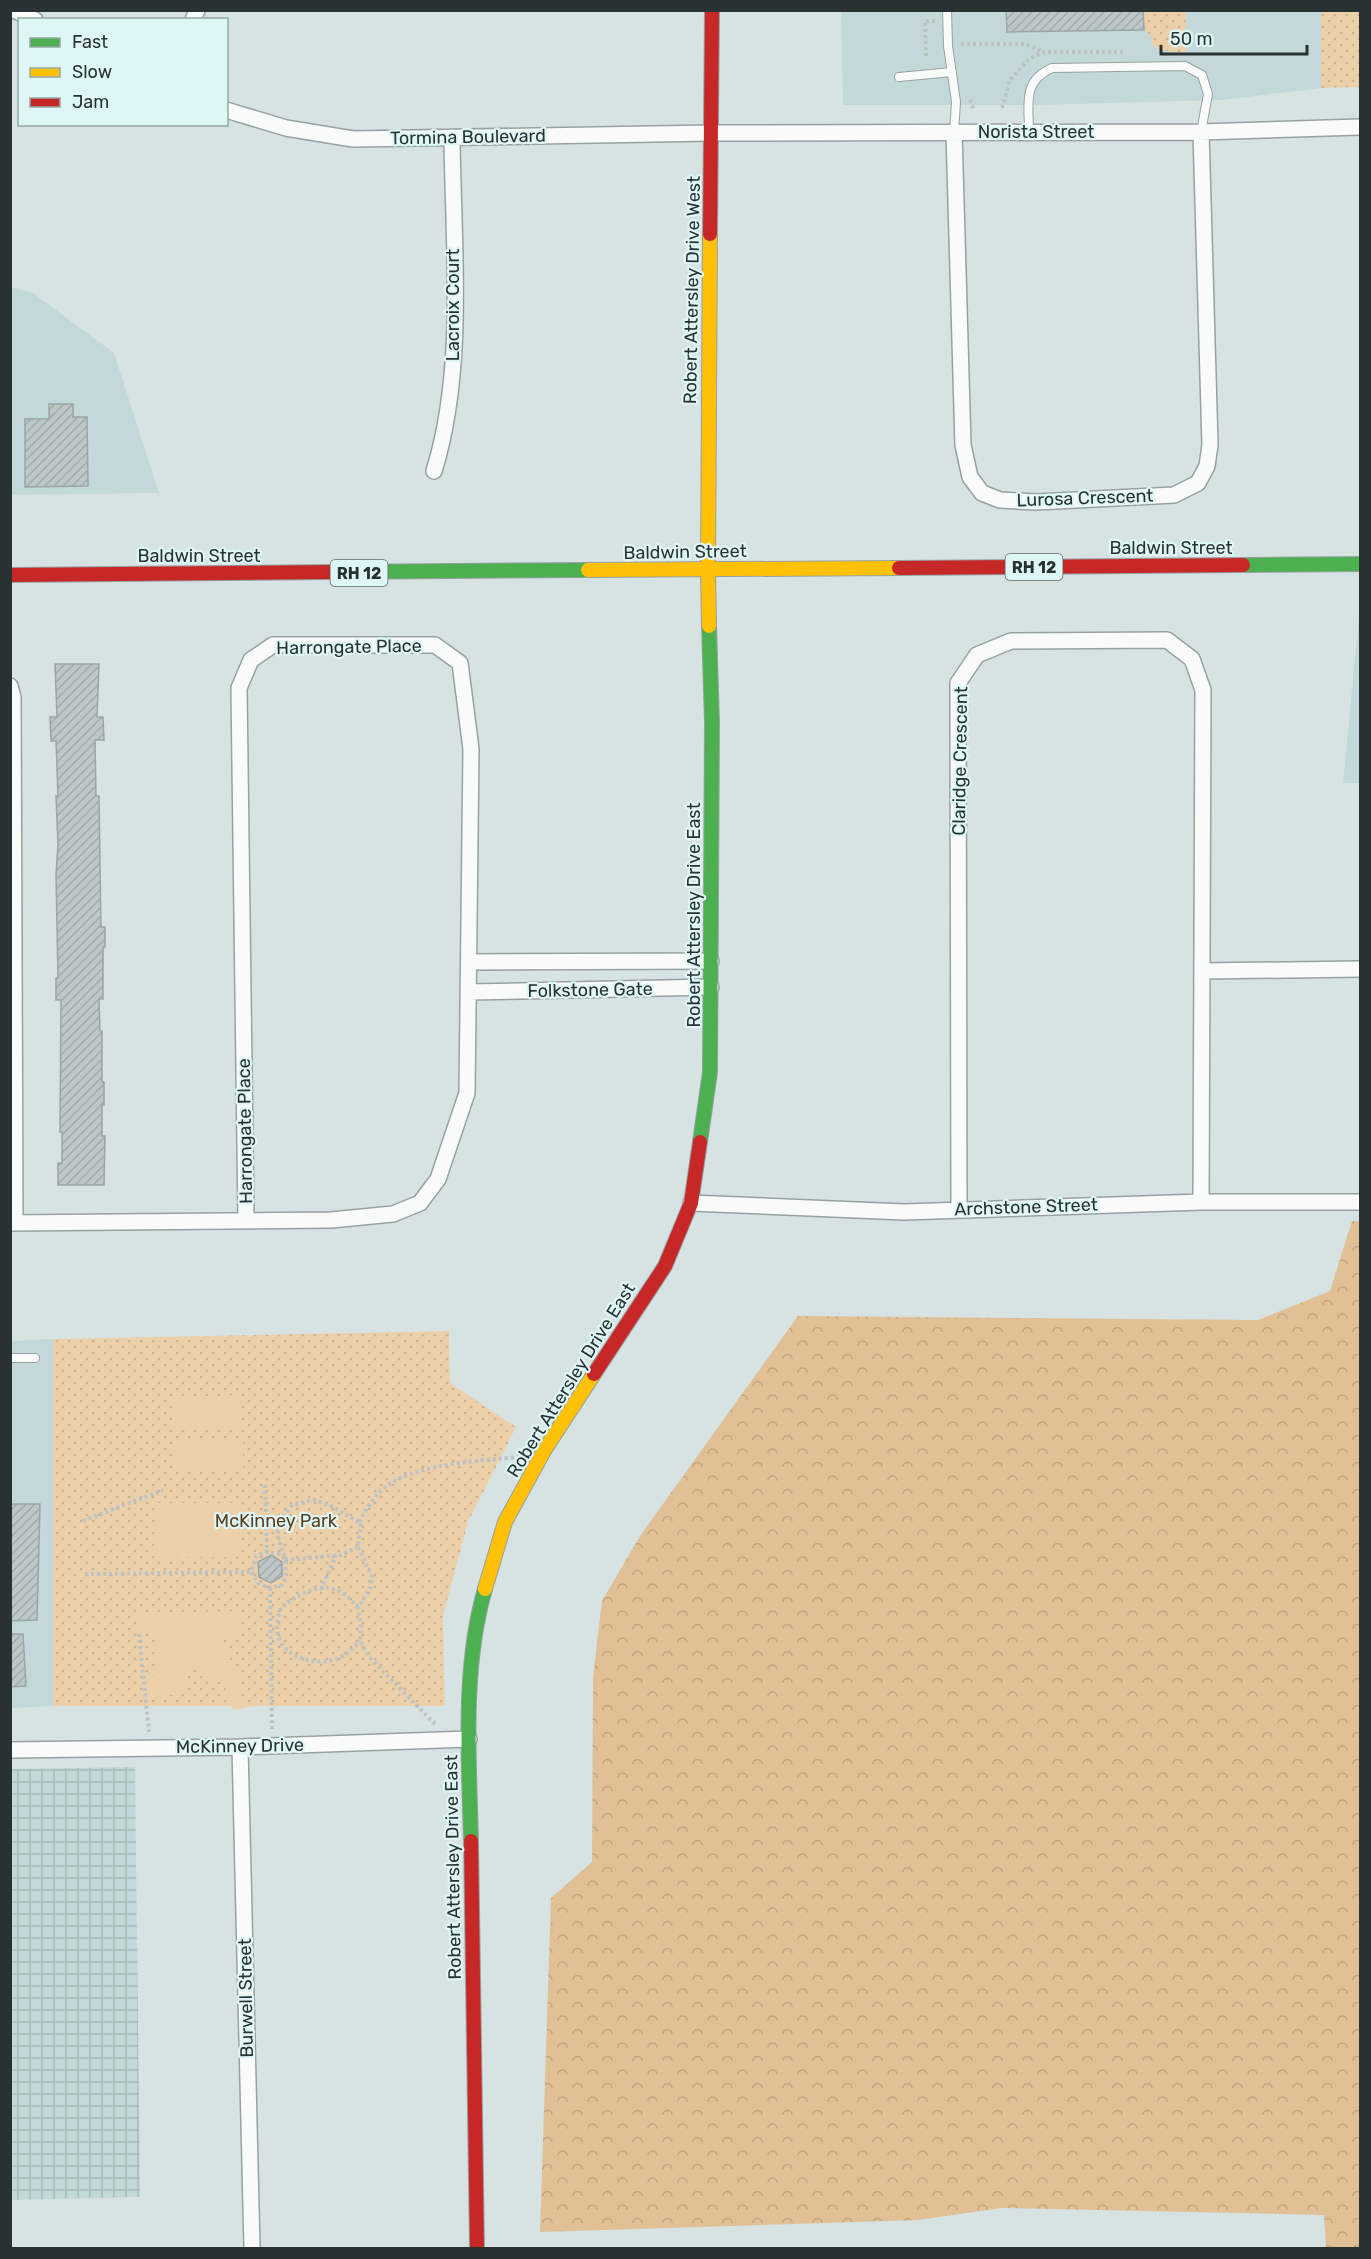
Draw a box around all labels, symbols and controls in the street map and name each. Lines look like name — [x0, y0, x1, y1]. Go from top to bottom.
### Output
legend — [18, 18, 228, 126]
scale bar — [1161, 18, 1306, 56]
text: 50 m — [1170, 28, 1213, 50]
text: Fast — [72, 31, 108, 53]
text: Slow — [72, 61, 112, 83]
text: Jam — [72, 91, 109, 113]
street label: Norista Street — [978, 121, 1094, 143]
street label: Tormina Boulevard — [390, 125, 546, 149]
street label: Robert Attersley Drive West — [679, 176, 705, 404]
street label: Lacroix Court — [442, 249, 464, 361]
street label: Lurosa Crescent — [1016, 485, 1154, 511]
street label: Baldwin Street — [1109, 537, 1233, 559]
street label: Baldwin Street — [623, 540, 747, 564]
street label: Baldwin Street — [137, 545, 261, 567]
road number: RH 12 — [1006, 554, 1062, 580]
road number: RH 12 — [330, 560, 388, 586]
street label: Harrongate Place — [276, 635, 422, 659]
street label: Claridge Crescent — [948, 686, 972, 836]
street label: Robert Attersley Drive East — [683, 802, 705, 1028]
street label: Folkstone Gate — [527, 978, 653, 1002]
street label: Harrongate Place — [233, 1058, 257, 1204]
street label: Archstone Street — [954, 1194, 1098, 1220]
street label: Robert Attersley Drive East — [502, 1279, 640, 1481]
park label: McKinney Park — [215, 1510, 338, 1532]
street label: McKinney Drive — [176, 1734, 304, 1758]
street label: Robert Attersley Drive East — [440, 1754, 466, 1980]
street label: Burwell Street — [234, 1938, 258, 2058]

